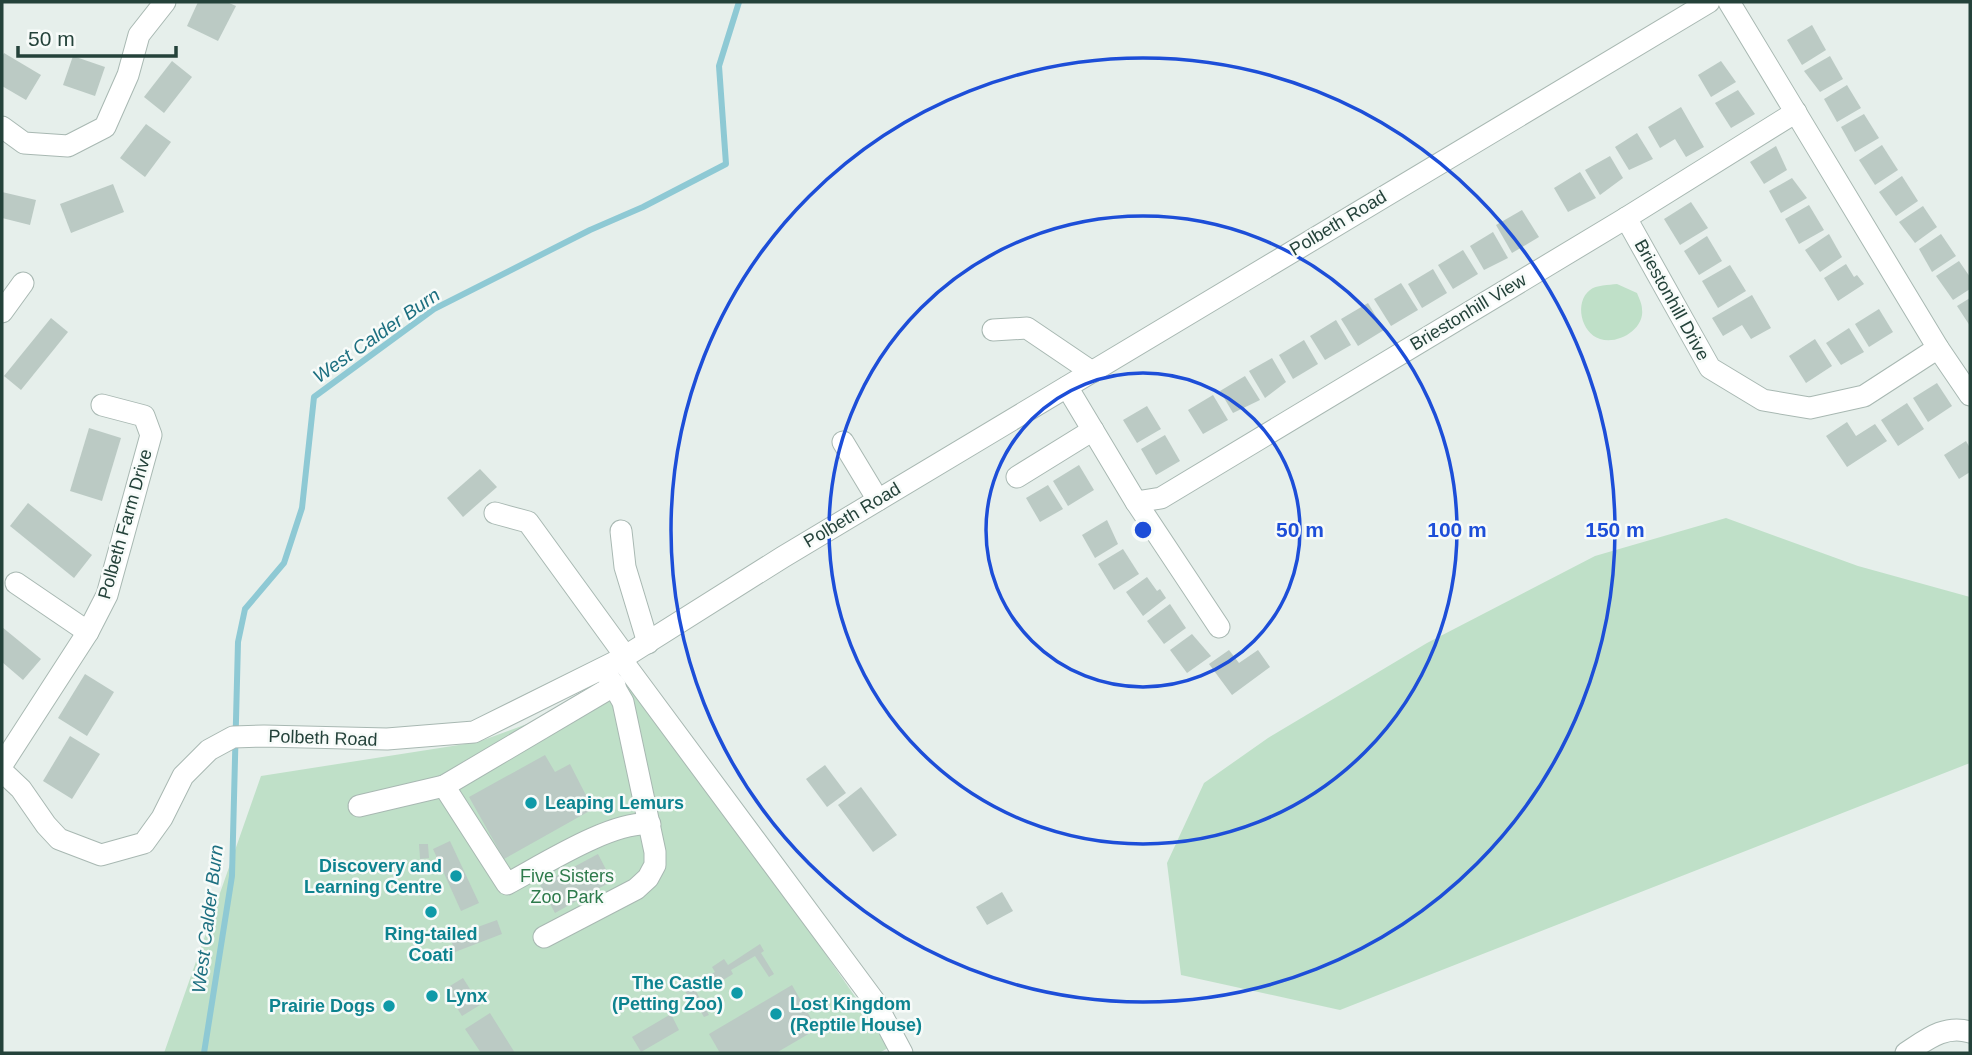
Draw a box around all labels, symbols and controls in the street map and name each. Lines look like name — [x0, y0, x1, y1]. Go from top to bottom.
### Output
scale bar — [18, 14, 175, 58]
text: 50 m — [28, 27, 75, 50]
street label: Polbeth Road — [1286, 186, 1390, 260]
street label: Briestonhill Drive — [1631, 236, 1713, 364]
street label: Briestonhill View — [1406, 269, 1530, 354]
water label: West Calder Burn — [309, 284, 444, 387]
street label: Polbeth Farm Drive — [94, 447, 156, 601]
street label: Polbeth Road — [800, 478, 904, 552]
centre of rings — [1131, 518, 1155, 542]
text: 50 m — [1276, 518, 1324, 541]
text: 100 m — [1427, 518, 1487, 541]
text: 150 m — [1585, 518, 1645, 541]
street label: Polbeth Road — [268, 726, 378, 750]
place label: Leaping Lemurs — [545, 793, 684, 813]
marker: Leaping Lemurs — [523, 795, 539, 811]
water label: West Calder Burn — [188, 844, 227, 995]
place label: Discovery and Learning Centre — [304, 856, 442, 897]
park label: Five Sisters Zoo Park — [520, 866, 614, 907]
marker: Discovery and Learning Centre — [448, 868, 464, 884]
marker: Ring-tailed Coati — [423, 904, 439, 920]
place label: Ring-tailed Coati — [385, 924, 478, 965]
place label: The Castle (Petting Zoo) — [612, 973, 723, 1014]
marker: The Castle (Petting Zoo) — [729, 985, 745, 1001]
place label: Lynx — [446, 986, 487, 1006]
marker: Lynx — [424, 988, 440, 1004]
place label: Lost Kingdom (Reptile House) — [790, 994, 922, 1035]
place label: Prairie Dogs — [269, 996, 375, 1016]
marker: Prairie Dogs — [381, 998, 397, 1014]
marker: Lost Kingdom (Reptile House) — [768, 1006, 784, 1022]

